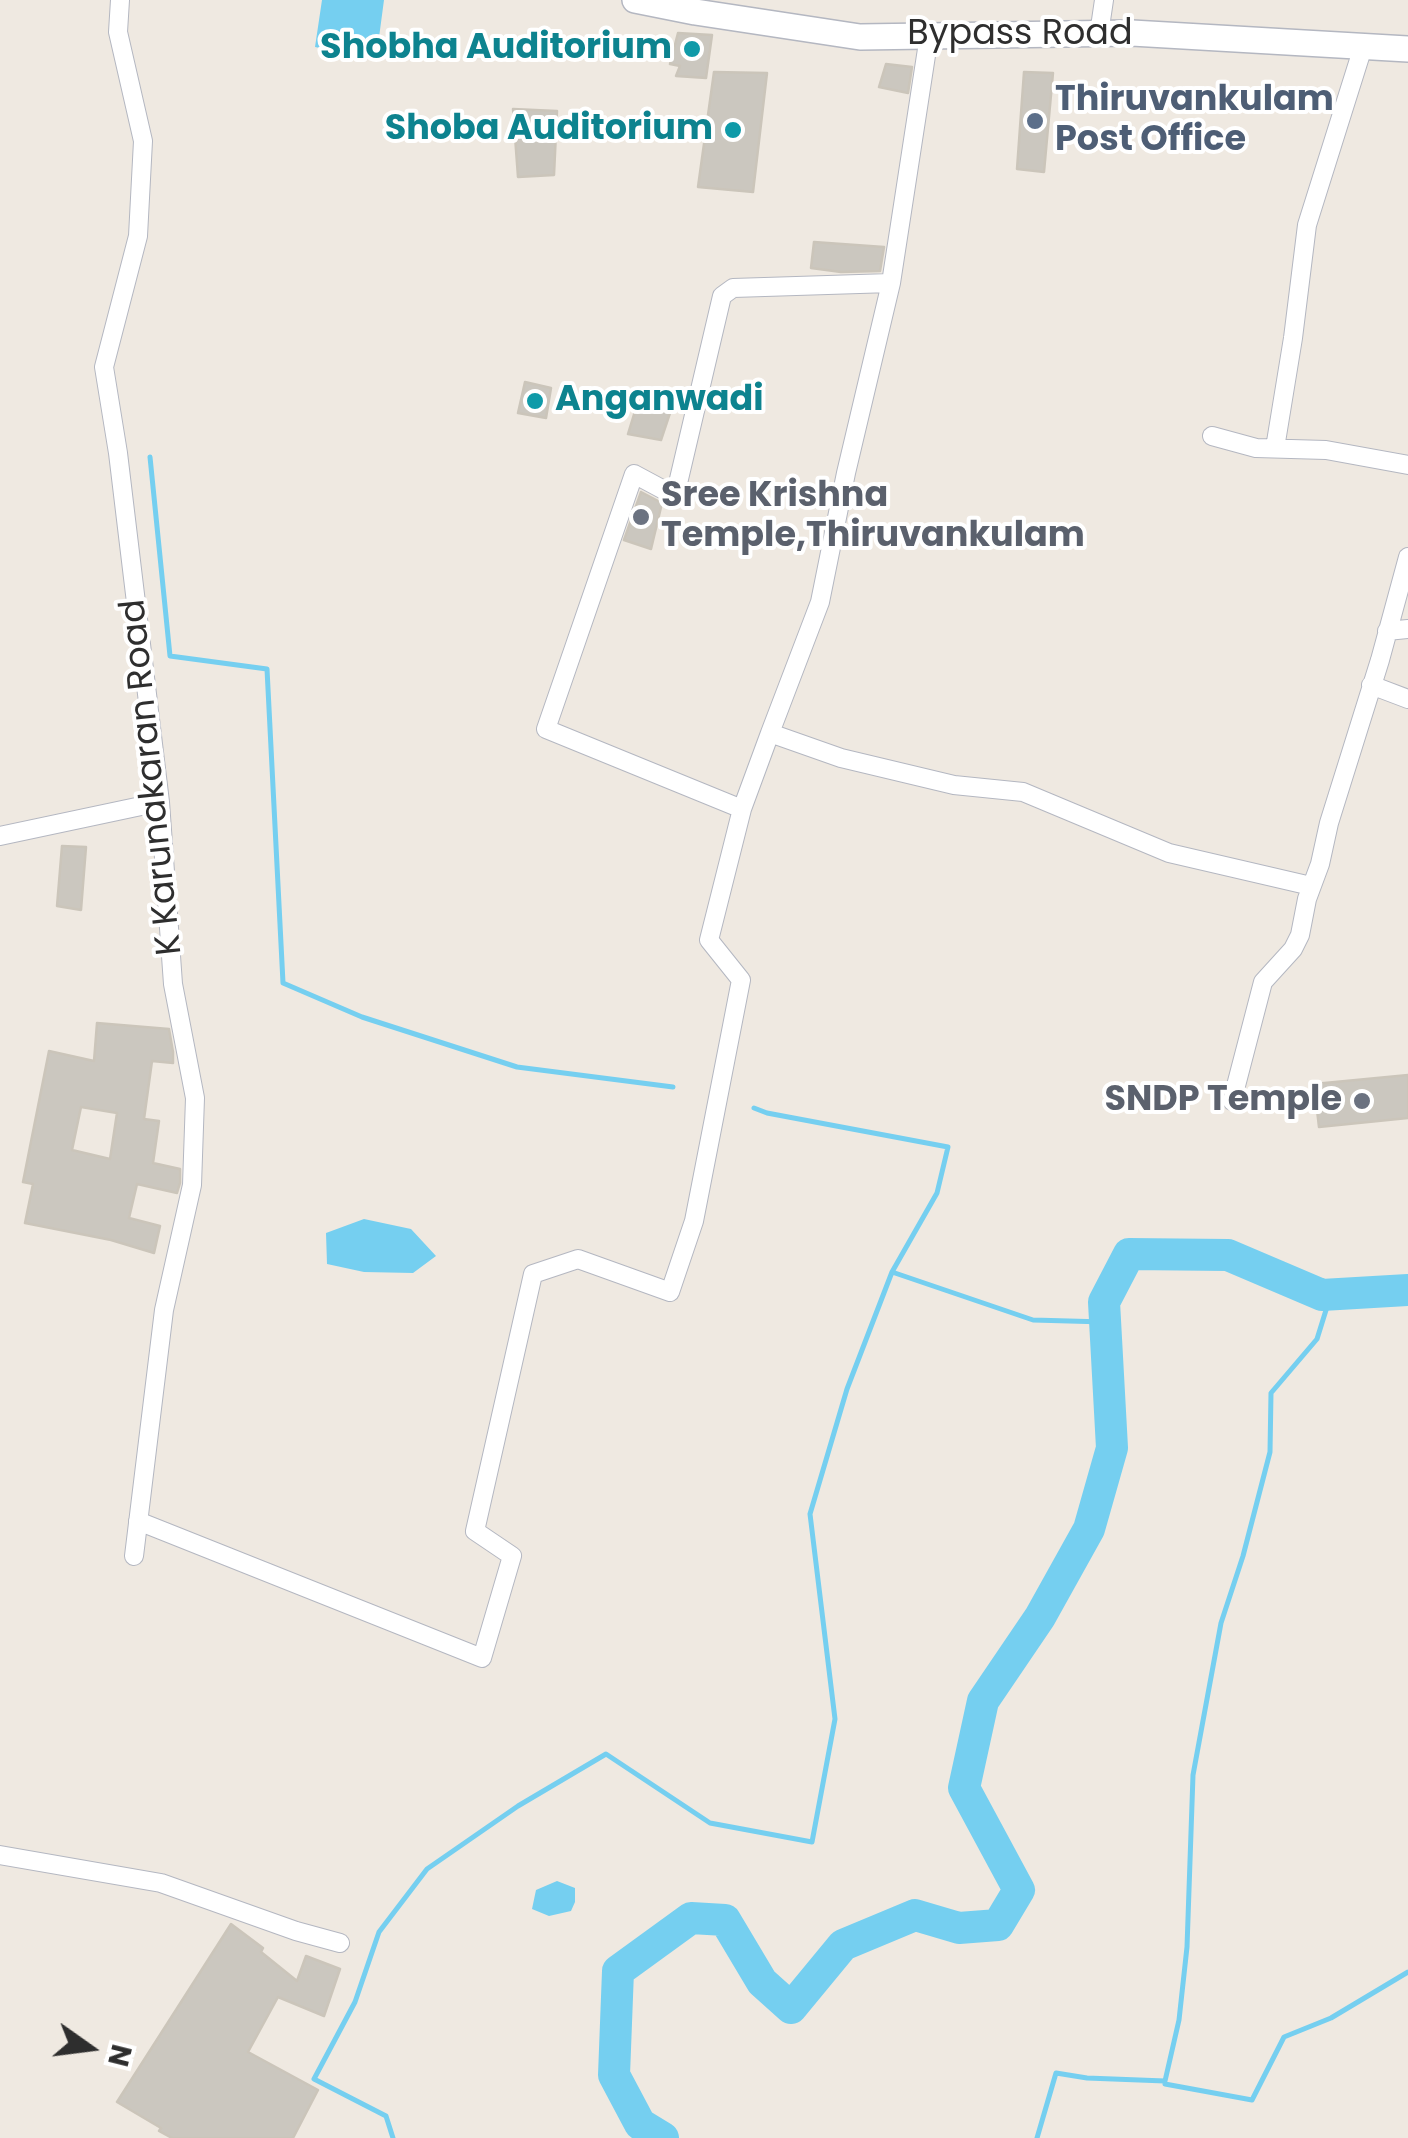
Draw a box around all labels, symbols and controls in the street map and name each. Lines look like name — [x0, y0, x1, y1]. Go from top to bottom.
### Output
street label: Bypass Road — [907, 14, 1133, 56]
place label: Shobha Auditorium — [320, 28, 672, 70]
marker: Shobha Auditorium — [681, 38, 703, 60]
place label: Thiruvankulam Post Office — [1055, 80, 1334, 162]
place label: Shoba Auditorium — [385, 109, 713, 151]
marker: Thiruvankulam Post Office — [1024, 110, 1046, 132]
marker: Shoba Auditorium — [722, 119, 744, 141]
place label: Anganwadi — [555, 380, 764, 422]
marker: Anganwadi — [524, 390, 546, 412]
place label: Sree Krishna Temple,Thiruvankulam — [661, 476, 1085, 558]
marker: Sree Krishna Temple,Thiruvankulam — [630, 506, 652, 528]
street label: K Karunakaran Road — [113, 597, 193, 957]
place label: SNDP Temple — [1104, 1080, 1342, 1122]
marker: SNDP Temple — [1351, 1090, 1373, 1112]
north arrow — [40, 1998, 140, 2098]
text: N — [98, 2040, 141, 2070]

